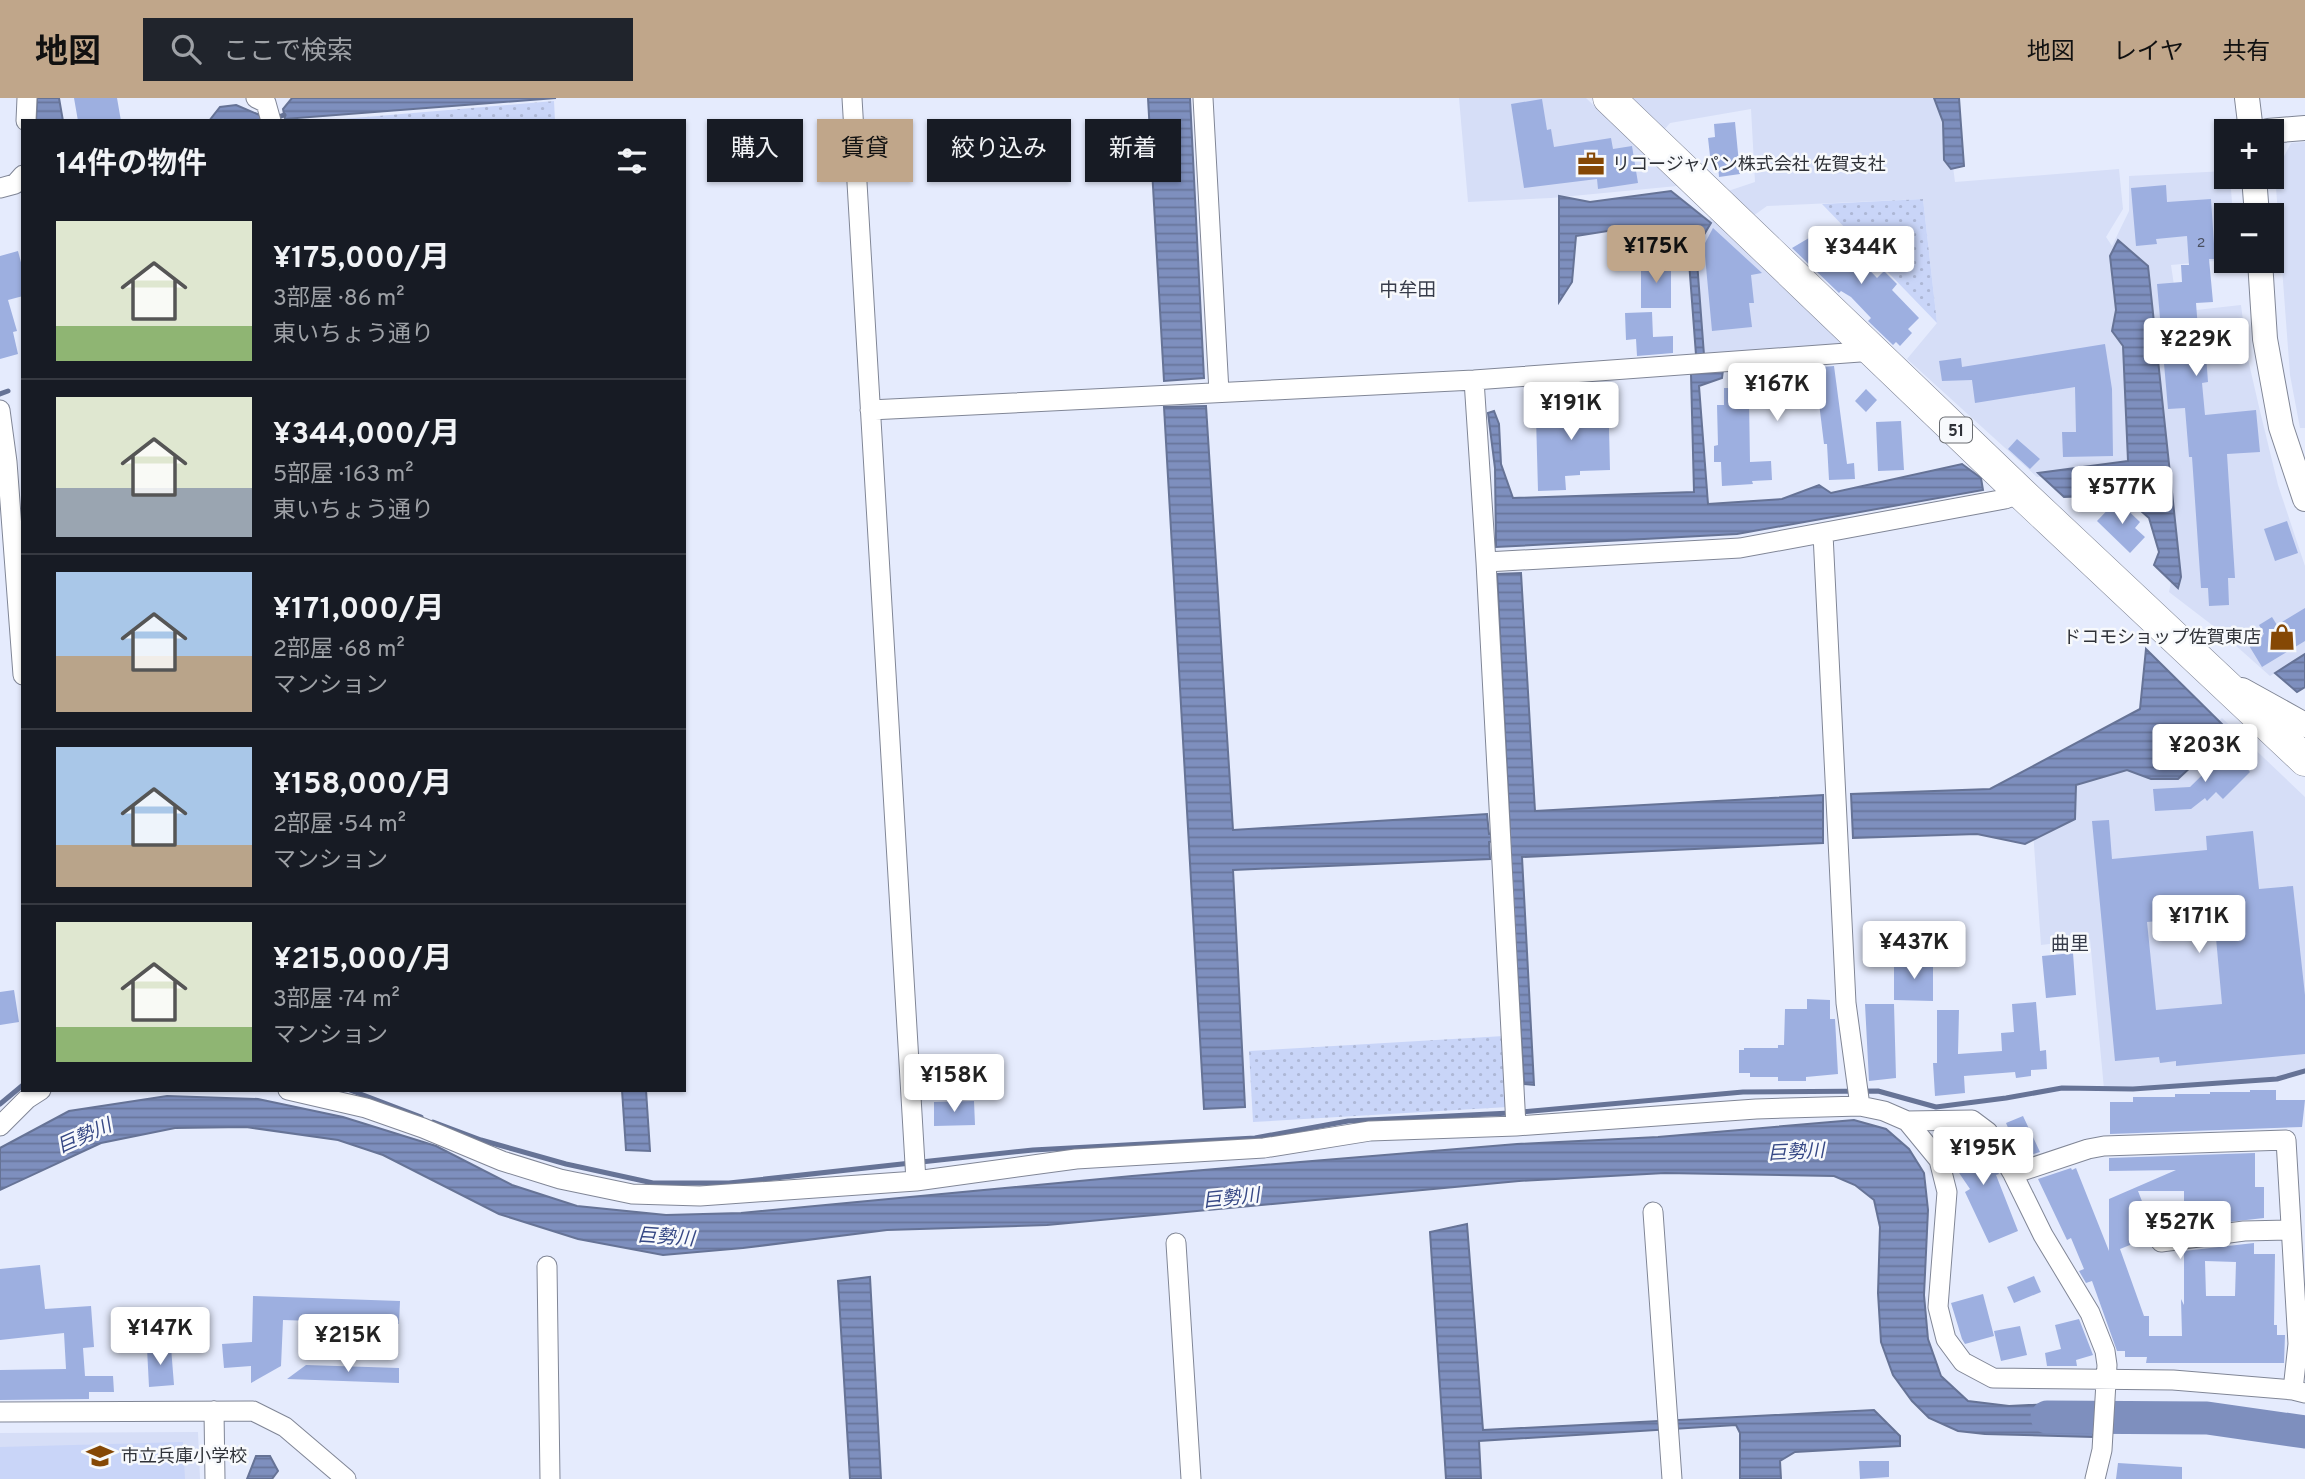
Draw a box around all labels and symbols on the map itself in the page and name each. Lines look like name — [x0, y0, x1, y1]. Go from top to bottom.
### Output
office icon: リコージャパン株式会社 佐賀支社 — [1576, 149, 1606, 179]
place label: リコージャパン株式会社 佐賀支社 — [1612, 154, 1886, 177]
pin: ¥175K — [1607, 226, 1705, 285]
pin: ¥344K — [1812, 226, 1910, 286]
house number: 2 — [2197, 235, 2205, 252]
district label: 中牟田 — [1379, 279, 1437, 303]
pin: ¥229K — [2147, 318, 2245, 378]
pin: ¥167K — [1728, 364, 1826, 423]
pin: ¥191K — [1522, 382, 1620, 442]
road number: 51 — [1940, 418, 1972, 442]
pin: ¥577K — [2073, 466, 2171, 526]
shop icon: ドコモショップ佐賀東店 — [2267, 622, 2297, 652]
place label: ドコモショップ佐賀東店 — [2063, 627, 2261, 650]
pin: ¥203K — [2156, 724, 2254, 784]
pin: ¥171K — [2150, 896, 2248, 955]
pin: ¥437K — [1865, 922, 1963, 981]
district label: 曲里 — [2051, 933, 2089, 957]
pin: ¥158K — [905, 1054, 1003, 1114]
water label: 巨勢川 — [54, 1113, 118, 1159]
pin: ¥195K — [1934, 1128, 2032, 1187]
water label: 巨勢川 — [1767, 1139, 1827, 1166]
water label: 巨勢川 — [1202, 1184, 1263, 1214]
pin: ¥527K — [2131, 1202, 2229, 1261]
water label: 巨勢川 — [637, 1224, 697, 1252]
pin: ¥147K — [111, 1308, 209, 1367]
pin: ¥215K — [299, 1314, 397, 1374]
school or university icon: 市立兵庫小学校 — [85, 1441, 115, 1471]
place label: 市立兵庫小学校 — [121, 1446, 247, 1469]

